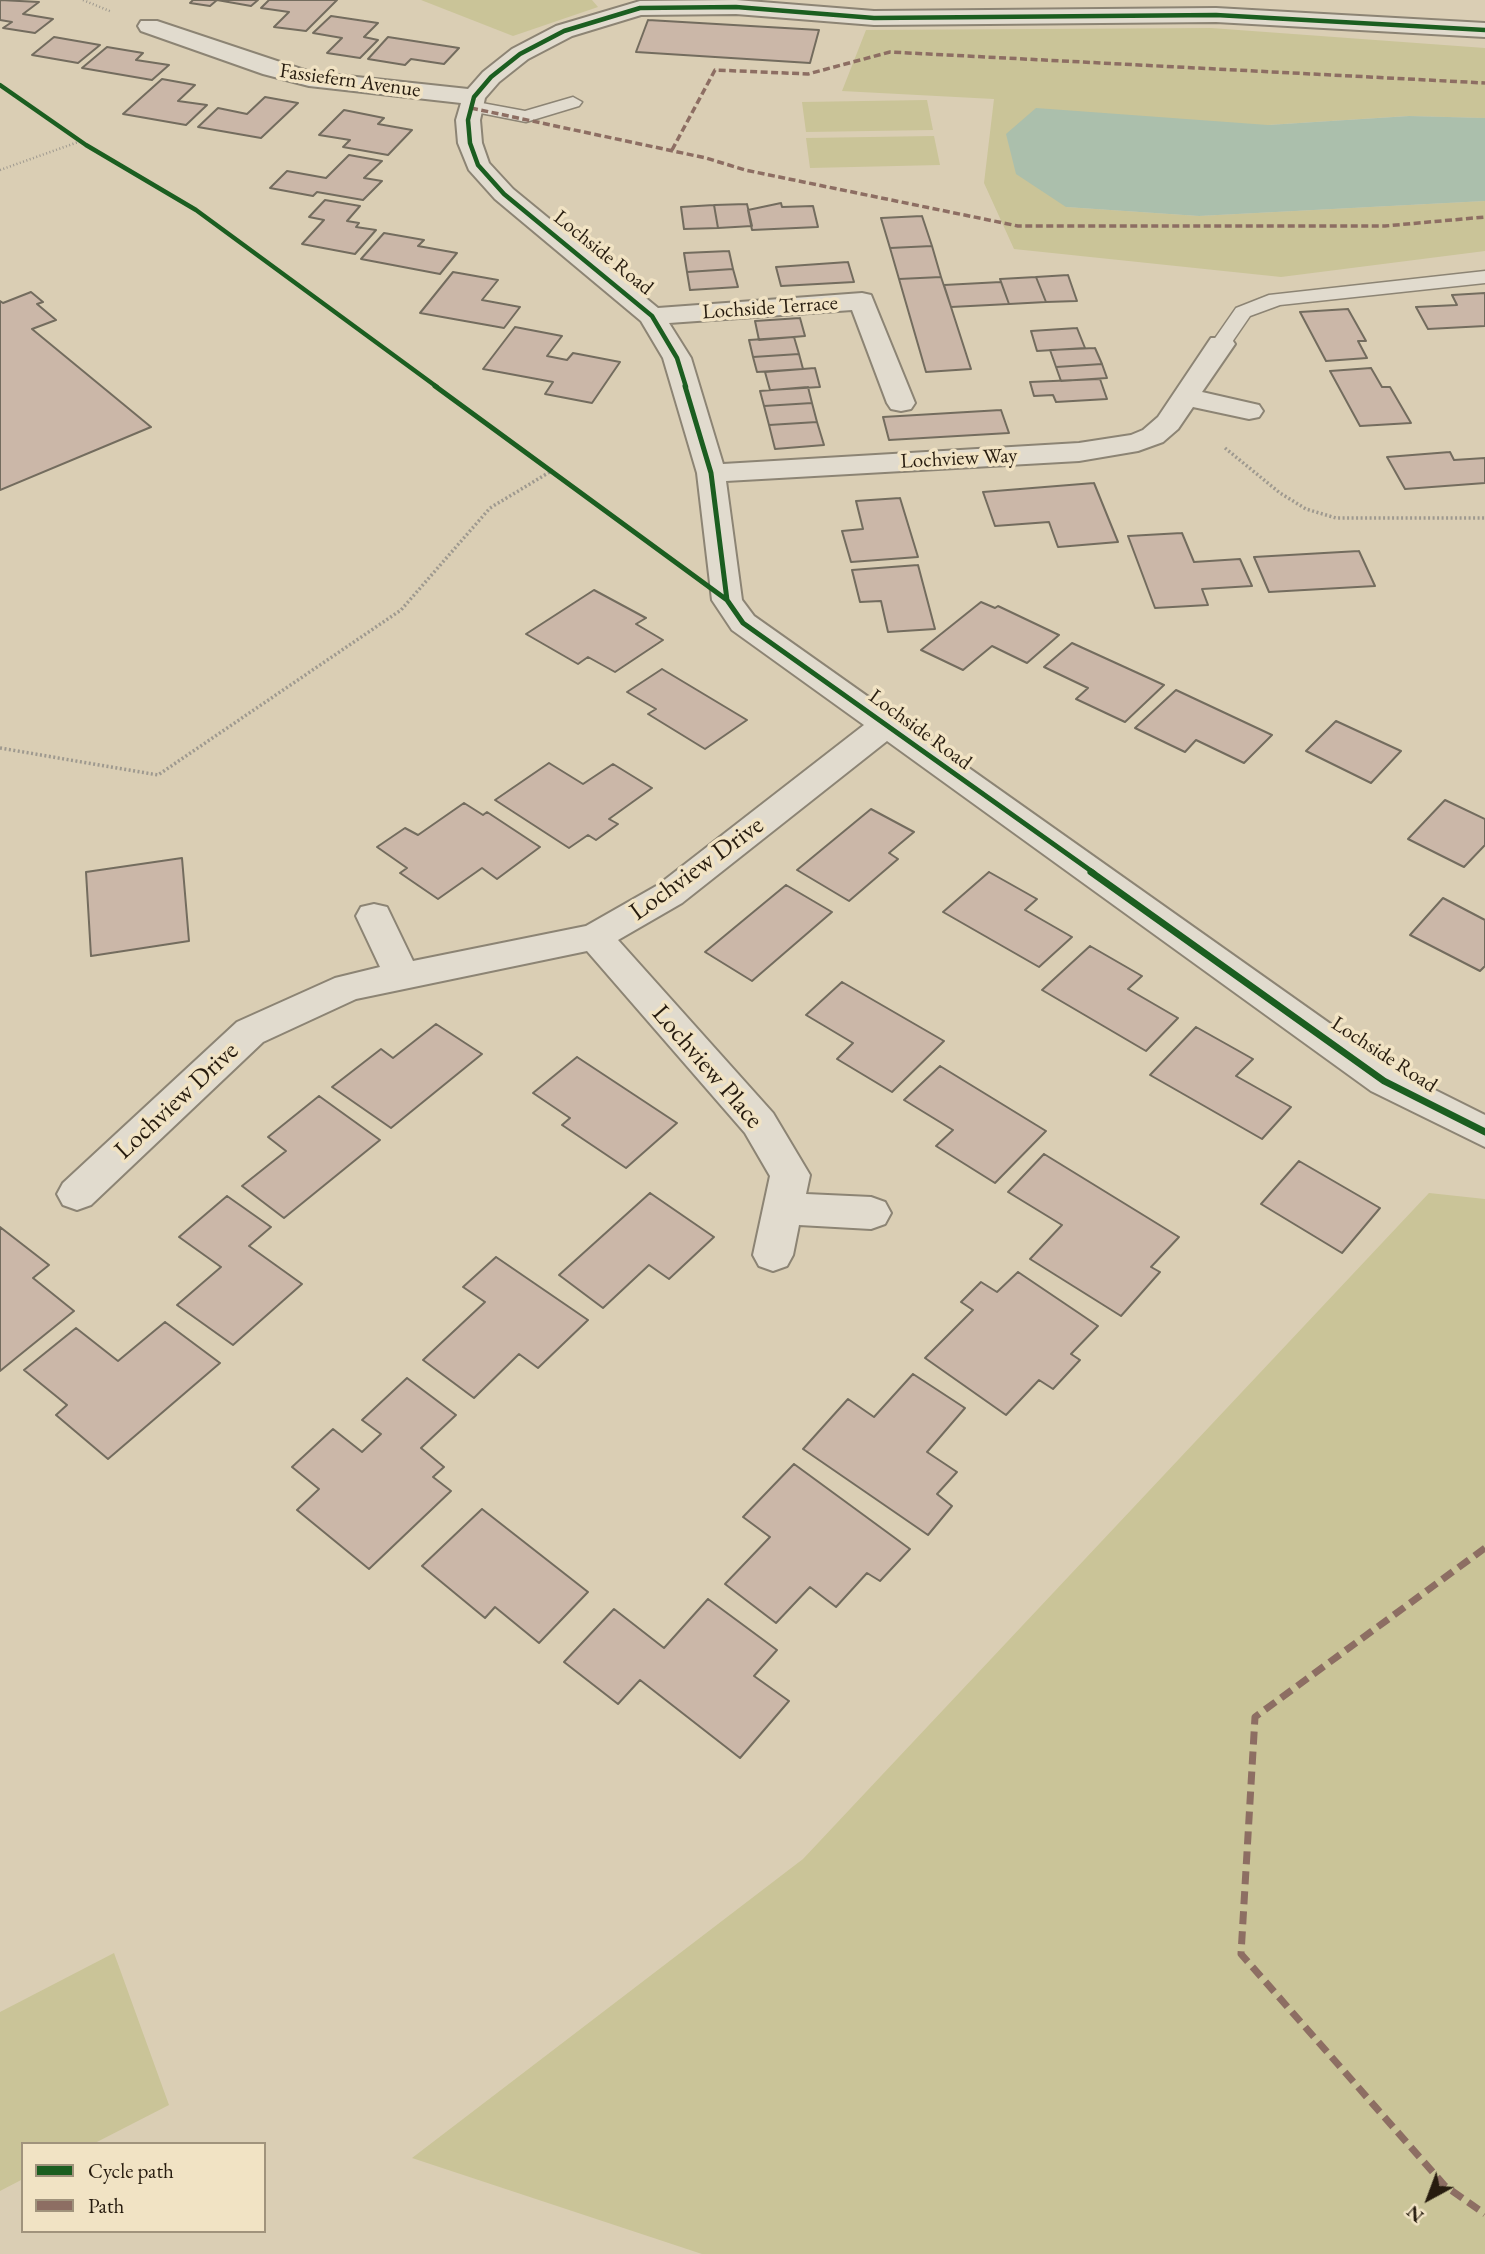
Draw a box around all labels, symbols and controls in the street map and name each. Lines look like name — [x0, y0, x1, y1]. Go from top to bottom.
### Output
street label: Fassiefern Avenue — [278, 59, 422, 103]
street label: Lochside Road — [548, 205, 658, 301]
street label: Lochside Terrace — [701, 291, 839, 325]
street label: Lochview Way — [900, 443, 1018, 475]
street label: Lochside Road — [864, 684, 976, 776]
street label: Lochview Drive — [624, 810, 770, 928]
street label: Lochview Place — [645, 999, 769, 1135]
street label: Lochside Road — [1326, 1012, 1442, 1098]
street label: Lochview Drive — [109, 1036, 245, 1166]
legend — [21, 2142, 266, 2233]
text: Cycle path — [88, 2157, 174, 2184]
north arrow — [1394, 2163, 1464, 2233]
text: Path — [88, 2192, 124, 2219]
text: N — [1401, 2200, 1429, 2229]

